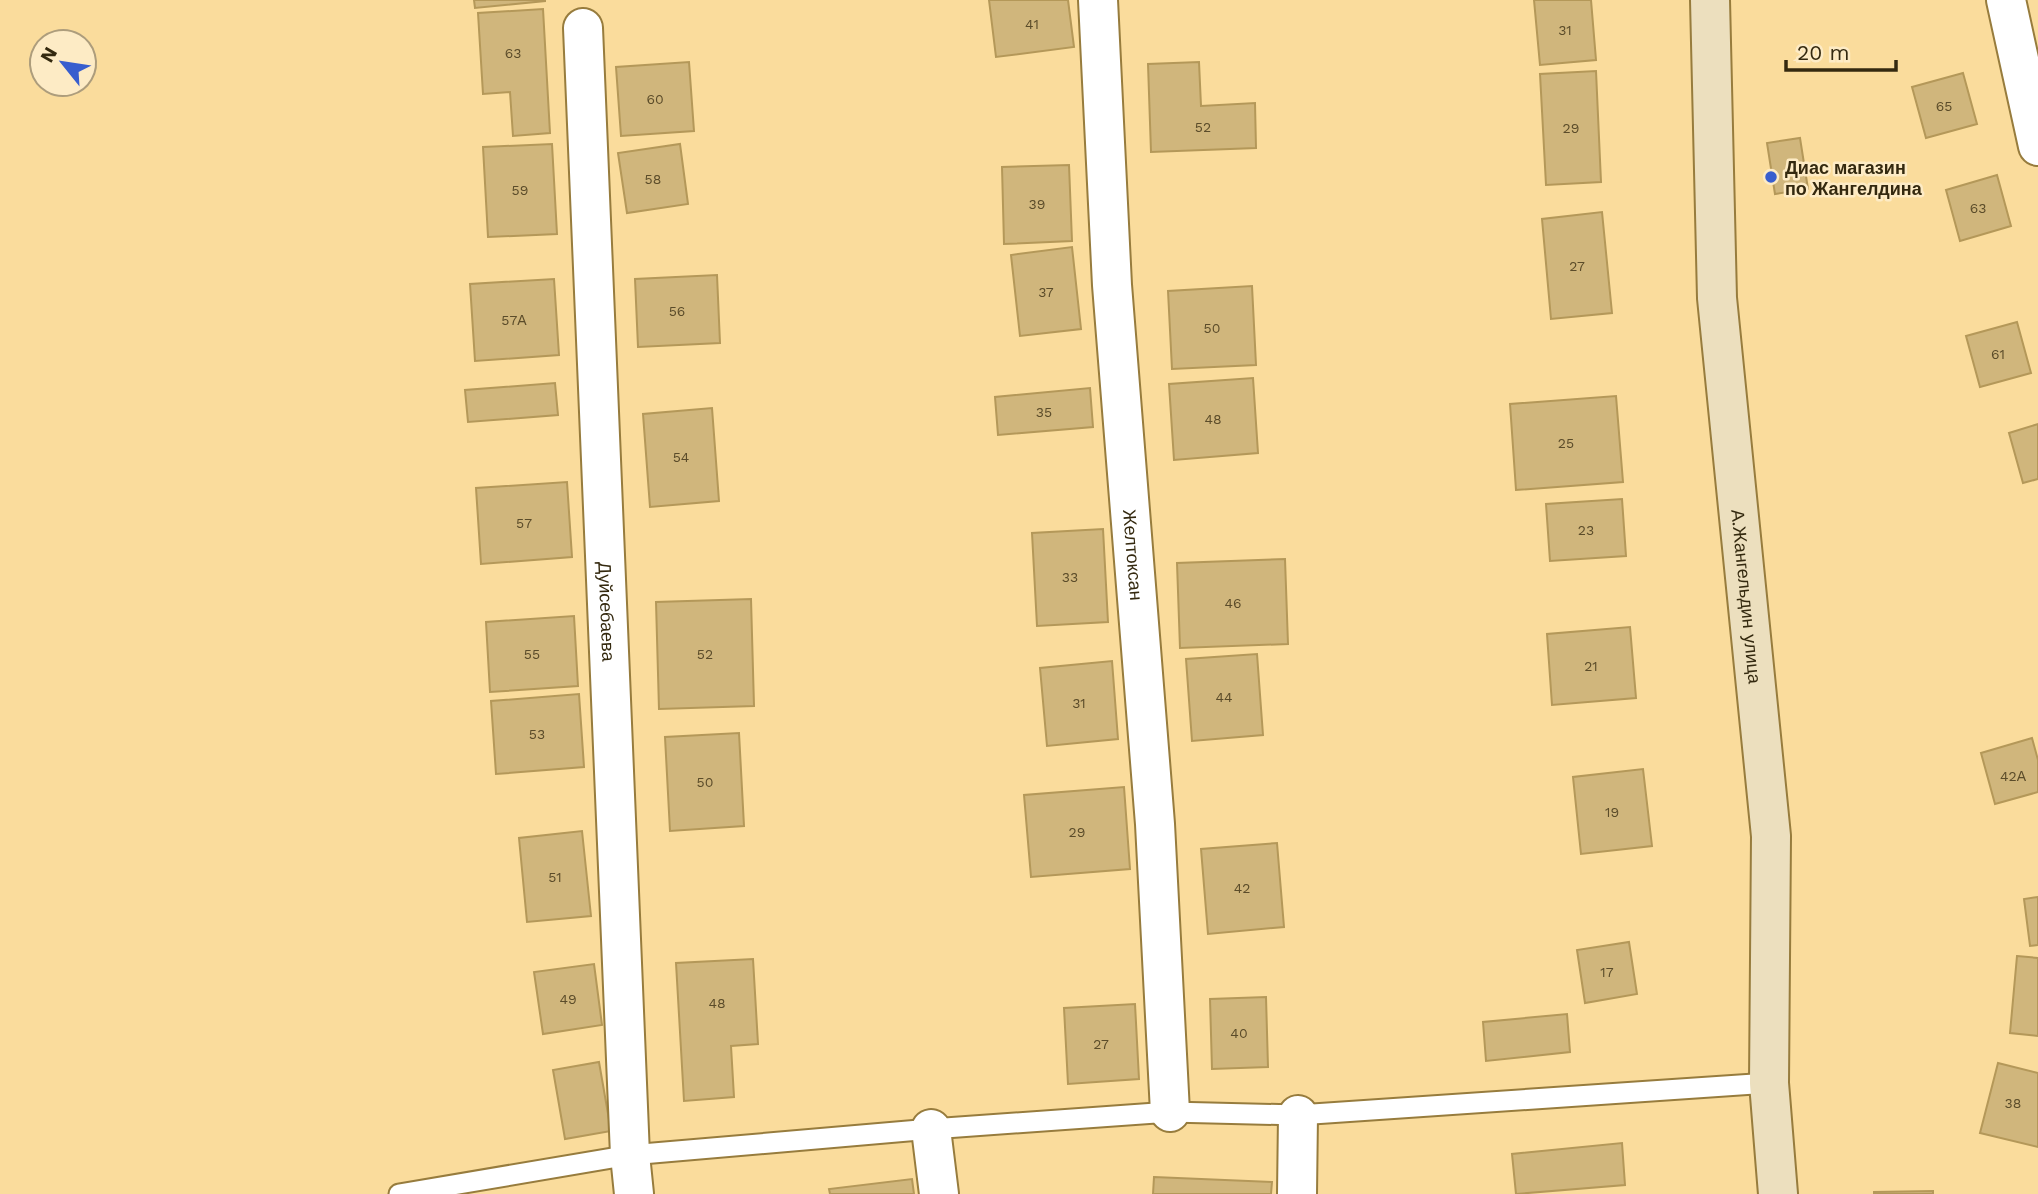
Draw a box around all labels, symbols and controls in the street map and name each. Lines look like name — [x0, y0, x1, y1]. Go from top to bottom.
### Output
house number: 41 — [1025, 16, 1039, 32]
house number: 31 — [1558, 22, 1572, 38]
north arrow — [28, 28, 98, 98]
scale bar — [1786, 28, 1896, 72]
text: 20 m — [1797, 40, 1849, 65]
text: N — [35, 43, 62, 67]
house number: 63 — [505, 45, 521, 61]
house number: 60 — [646, 91, 664, 107]
house number: 65 — [1936, 98, 1952, 114]
house number: 52 — [1195, 119, 1211, 135]
house number: 29 — [1563, 120, 1579, 136]
place label: Диас магазин по Жангелдина — [1785, 157, 1923, 199]
marker: Диас магазин по Жангелдина — [1763, 169, 1779, 185]
house number: 58 — [645, 171, 661, 187]
house number: 59 — [512, 182, 528, 198]
house number: 39 — [1029, 196, 1045, 212]
house number: 63 — [1970, 200, 1986, 216]
house number: 27 — [1569, 258, 1585, 274]
house number: 37 — [1038, 284, 1054, 300]
house number: 56 — [669, 303, 685, 319]
house number: 57А — [501, 312, 527, 328]
house number: 50 — [1204, 320, 1220, 336]
house number: 61 — [1991, 346, 2005, 362]
house number: 35 — [1036, 404, 1052, 420]
house number: 48 — [1204, 411, 1222, 427]
house number: 25 — [1558, 435, 1574, 451]
house number: 54 — [673, 449, 689, 465]
street label: Желтоксан — [1119, 508, 1148, 601]
street label: А.Жангельдин улица — [1728, 508, 1766, 686]
house number: 57 — [516, 515, 532, 531]
house number: 23 — [1578, 522, 1594, 538]
street label: Дуйсебаева — [595, 561, 620, 663]
house number: 33 — [1062, 569, 1078, 585]
house number: 46 — [1224, 595, 1242, 611]
house number: 55 — [524, 646, 540, 662]
house number: 52 — [697, 646, 713, 662]
house number: 21 — [1584, 658, 1598, 674]
house number: 44 — [1215, 689, 1233, 705]
house number: 31 — [1072, 695, 1086, 711]
house number: 53 — [529, 726, 545, 742]
house number: 42А — [2000, 768, 2027, 784]
house number: 50 — [697, 774, 713, 790]
house number: 19 — [1605, 804, 1619, 820]
house number: 29 — [1069, 824, 1085, 840]
house number: 51 — [548, 869, 562, 885]
house number: 42 — [1234, 880, 1250, 896]
house number: 17 — [1600, 964, 1614, 980]
house number: 49 — [559, 991, 577, 1007]
house number: 48 — [708, 995, 726, 1011]
house number: 40 — [1230, 1025, 1248, 1041]
house number: 27 — [1093, 1036, 1109, 1052]
house number: 38 — [2005, 1095, 2021, 1111]

